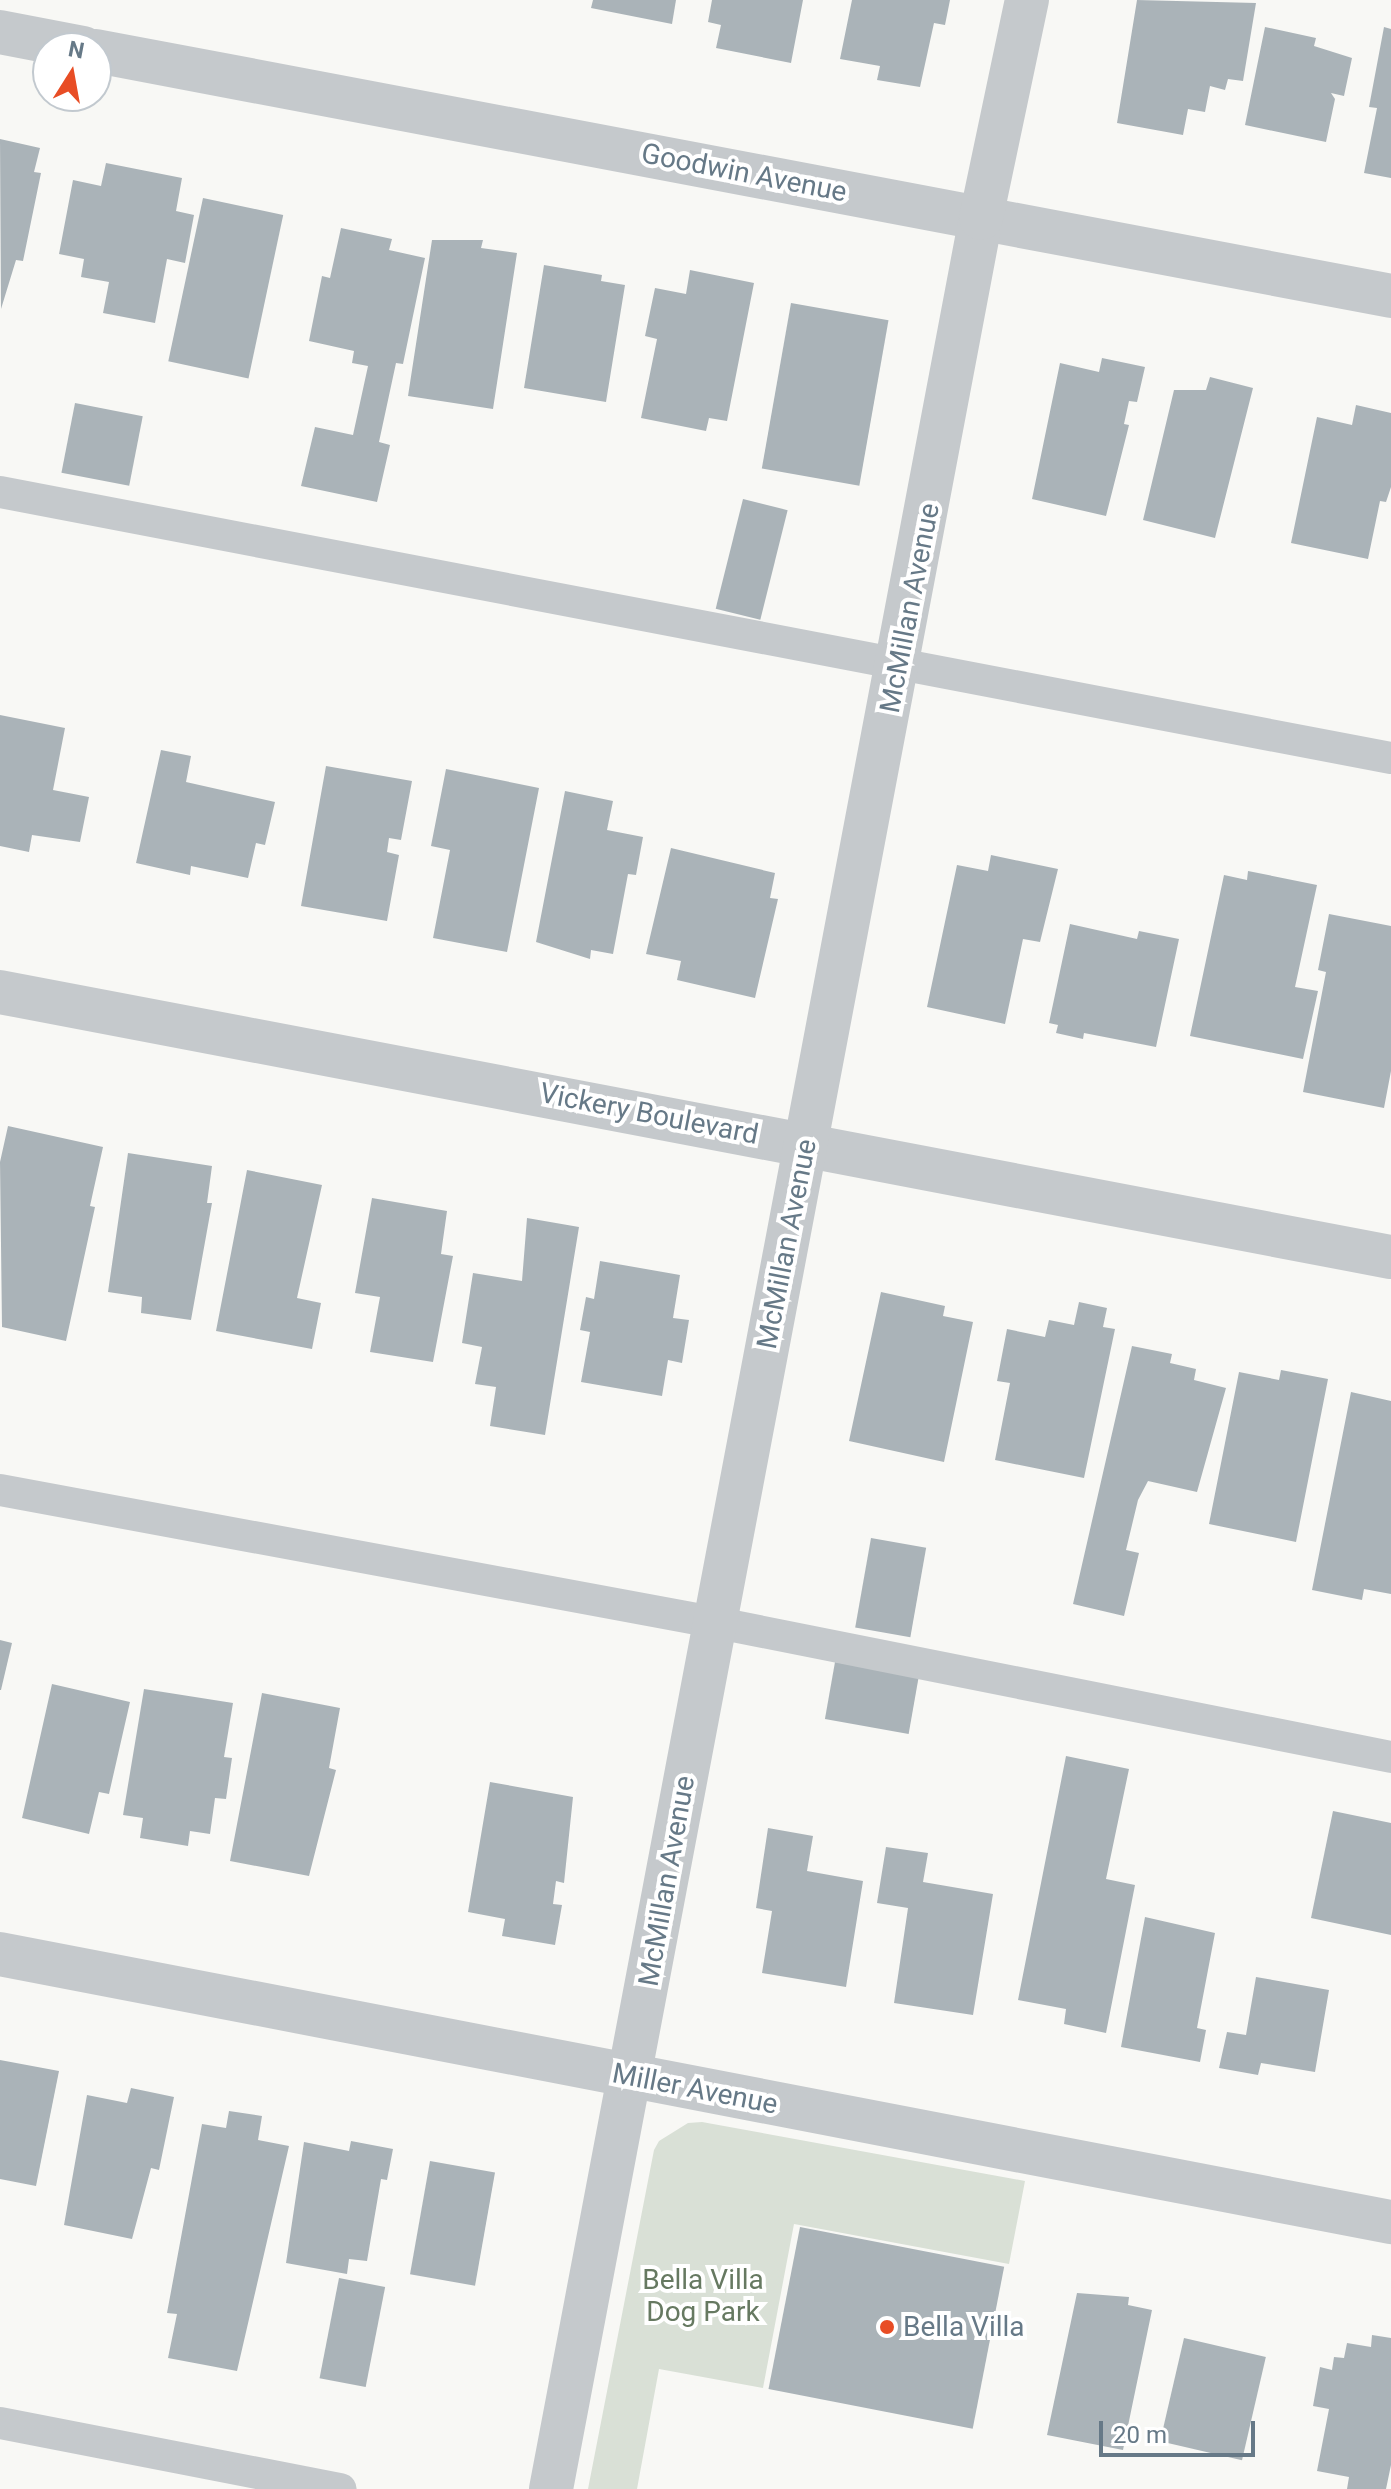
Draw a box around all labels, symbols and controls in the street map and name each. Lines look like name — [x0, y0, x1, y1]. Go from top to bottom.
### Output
north arrow — [32, 32, 112, 112]
text: N — [66, 36, 86, 64]
street label: Goodwin Avenue — [638, 137, 850, 209]
street label: McMillan Avenue — [873, 500, 947, 716]
street label: Vickery Boulevard — [537, 1076, 761, 1152]
street label: McMillan Avenue — [750, 1136, 824, 1352]
street label: McMillan Avenue — [632, 1773, 702, 1989]
street label: Miller Avenue — [609, 2057, 781, 2121]
park label: Bella Villa Dog Park — [642, 2263, 764, 2329]
place label: Bella Villa — [903, 2310, 1025, 2344]
marker: Bella Villa — [878, 2318, 896, 2336]
scale bar — [1103, 2405, 1259, 2455]
text: 20 m — [1113, 2421, 1167, 2449]

